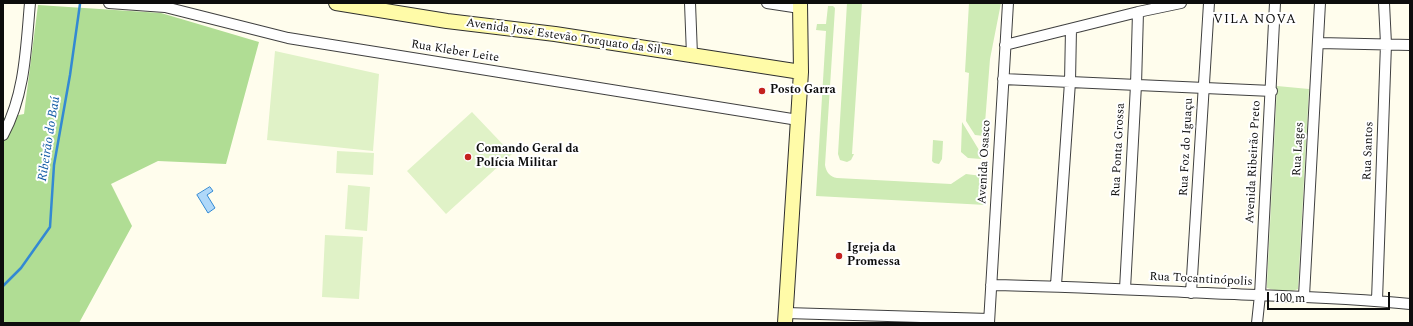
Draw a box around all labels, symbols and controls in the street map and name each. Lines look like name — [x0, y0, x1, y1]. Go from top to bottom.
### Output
district label: VILA NOVA — [1213, 12, 1297, 28]
street label: Avenida José Estevão Torquato da Silva — [465, 16, 673, 60]
street label: Rua Kleber Leite — [410, 38, 500, 66]
place label: Posto Garra — [770, 84, 836, 98]
marker: Posto Garra — [757, 86, 767, 96]
water label: Ribeirão do Baú — [36, 95, 64, 183]
street label: Rua Foz do Iguaçu — [1177, 98, 1197, 196]
street label: Avenida Ribeirão Preto — [1244, 100, 1264, 224]
street label: Rua Ponta Grossa — [1109, 103, 1129, 197]
street label: Avenida Osasco — [976, 119, 994, 205]
street label: Rua Lages — [1290, 121, 1308, 177]
street label: Rua Santos — [1361, 121, 1377, 181]
place label: Comando Geral da Polícia Militar — [476, 143, 579, 171]
marker: Comando Geral da Polícia Militar — [463, 152, 473, 162]
place label: Igreja da Promessa — [847, 242, 900, 270]
marker: Igreja da Promessa — [834, 251, 844, 261]
street label: Rua Tocantinópolis — [1149, 270, 1253, 290]
scale bar — [1269, 284, 1392, 310]
text: 100 m — [1274, 289, 1305, 308]

